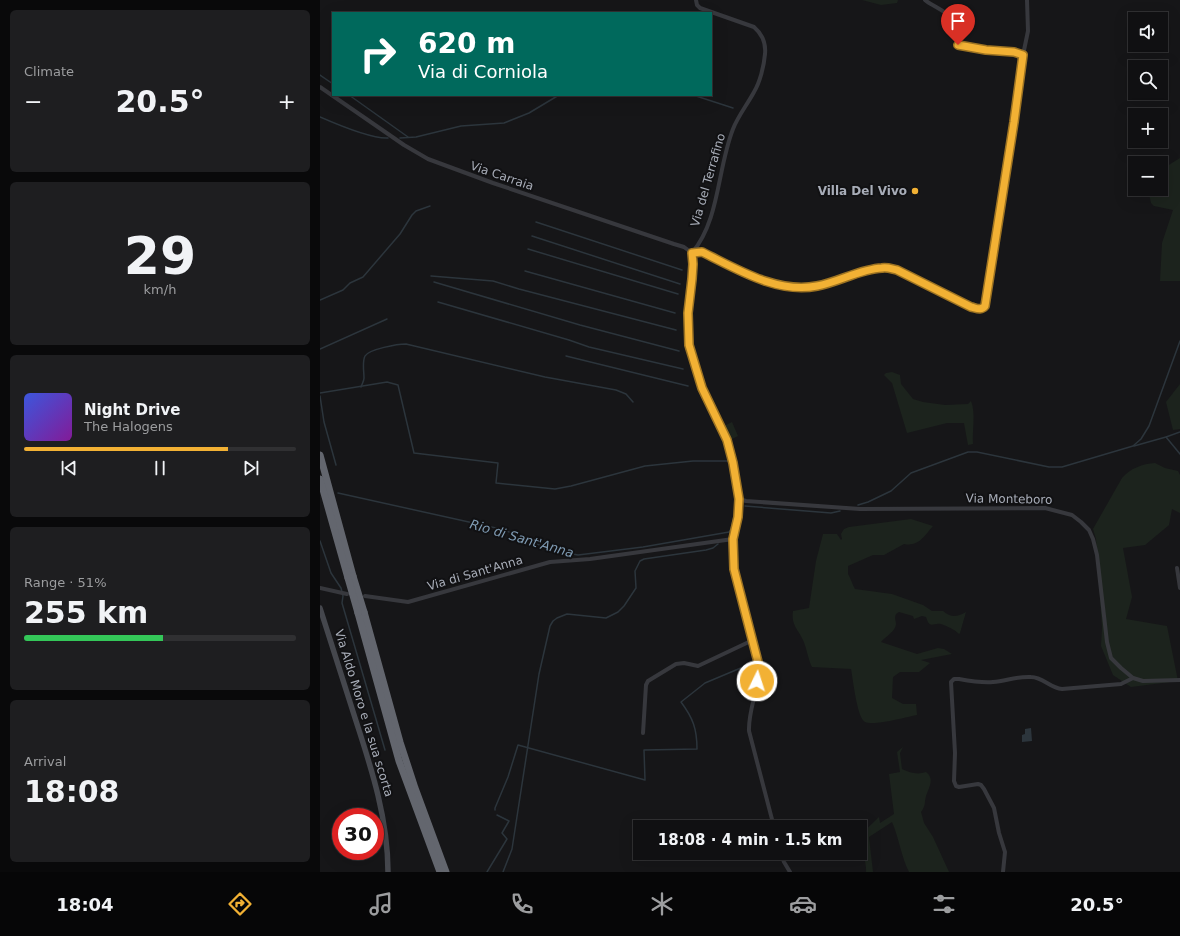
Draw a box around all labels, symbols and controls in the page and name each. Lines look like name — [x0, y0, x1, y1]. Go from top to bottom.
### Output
pin — [941, 4, 975, 45]
icon: arrive — [947, 10, 969, 32]
map controls — [1128, 12, 1168, 196]
button: sound — [1128, 12, 1168, 52]
text: 620 m — [418, 27, 515, 60]
icon: right — [352, 28, 404, 80]
button: search — [1128, 60, 1168, 100]
text: Via di Corniola — [418, 61, 548, 82]
text: Climate — [24, 64, 74, 79]
text: 20.5° — [115, 84, 205, 119]
text: − — [24, 89, 42, 114]
text: + — [278, 89, 296, 114]
button: + — [1128, 108, 1168, 148]
street label: Via del Terrafino — [688, 132, 728, 228]
button: − — [1128, 156, 1168, 196]
street label: Via Carraia — [469, 159, 535, 193]
place label: Villa Del Vivo — [818, 184, 907, 198]
marker: Villa Del Vivo — [910, 186, 920, 196]
text: 29 — [124, 226, 196, 286]
text: km/h — [144, 282, 176, 297]
text: Night Drive — [84, 401, 180, 419]
text: The Halogens — [84, 419, 173, 434]
icon: previous — [58, 457, 80, 479]
icon: pause — [149, 457, 171, 479]
icon: next — [240, 457, 262, 479]
street label: Via Monteboro — [965, 491, 1053, 507]
water label: Rio di Sant'Anna — [468, 516, 575, 560]
street label: Via di Sant'Anna — [426, 553, 524, 593]
text: Range · 51% — [24, 575, 107, 590]
text: 255 km — [24, 595, 148, 630]
street label: Via Aldo Moro e la sua scorta — [332, 628, 396, 798]
position arrow — [736, 660, 778, 702]
text: Arrival — [24, 754, 66, 769]
text: 18:08 — [24, 774, 120, 809]
speed limit sign: 30 — [332, 808, 384, 860]
text: 18:08 · 4 min · 1.5 km — [658, 831, 842, 849]
icon: directions — [226, 890, 254, 918]
icon: music — [367, 890, 395, 918]
icon: phone — [508, 890, 536, 918]
icon: climate — [648, 890, 676, 918]
icon: car — [789, 890, 817, 918]
icon: filters — [930, 890, 958, 918]
text: 18:04 — [56, 894, 114, 915]
text: 20.5° — [1070, 894, 1124, 915]

